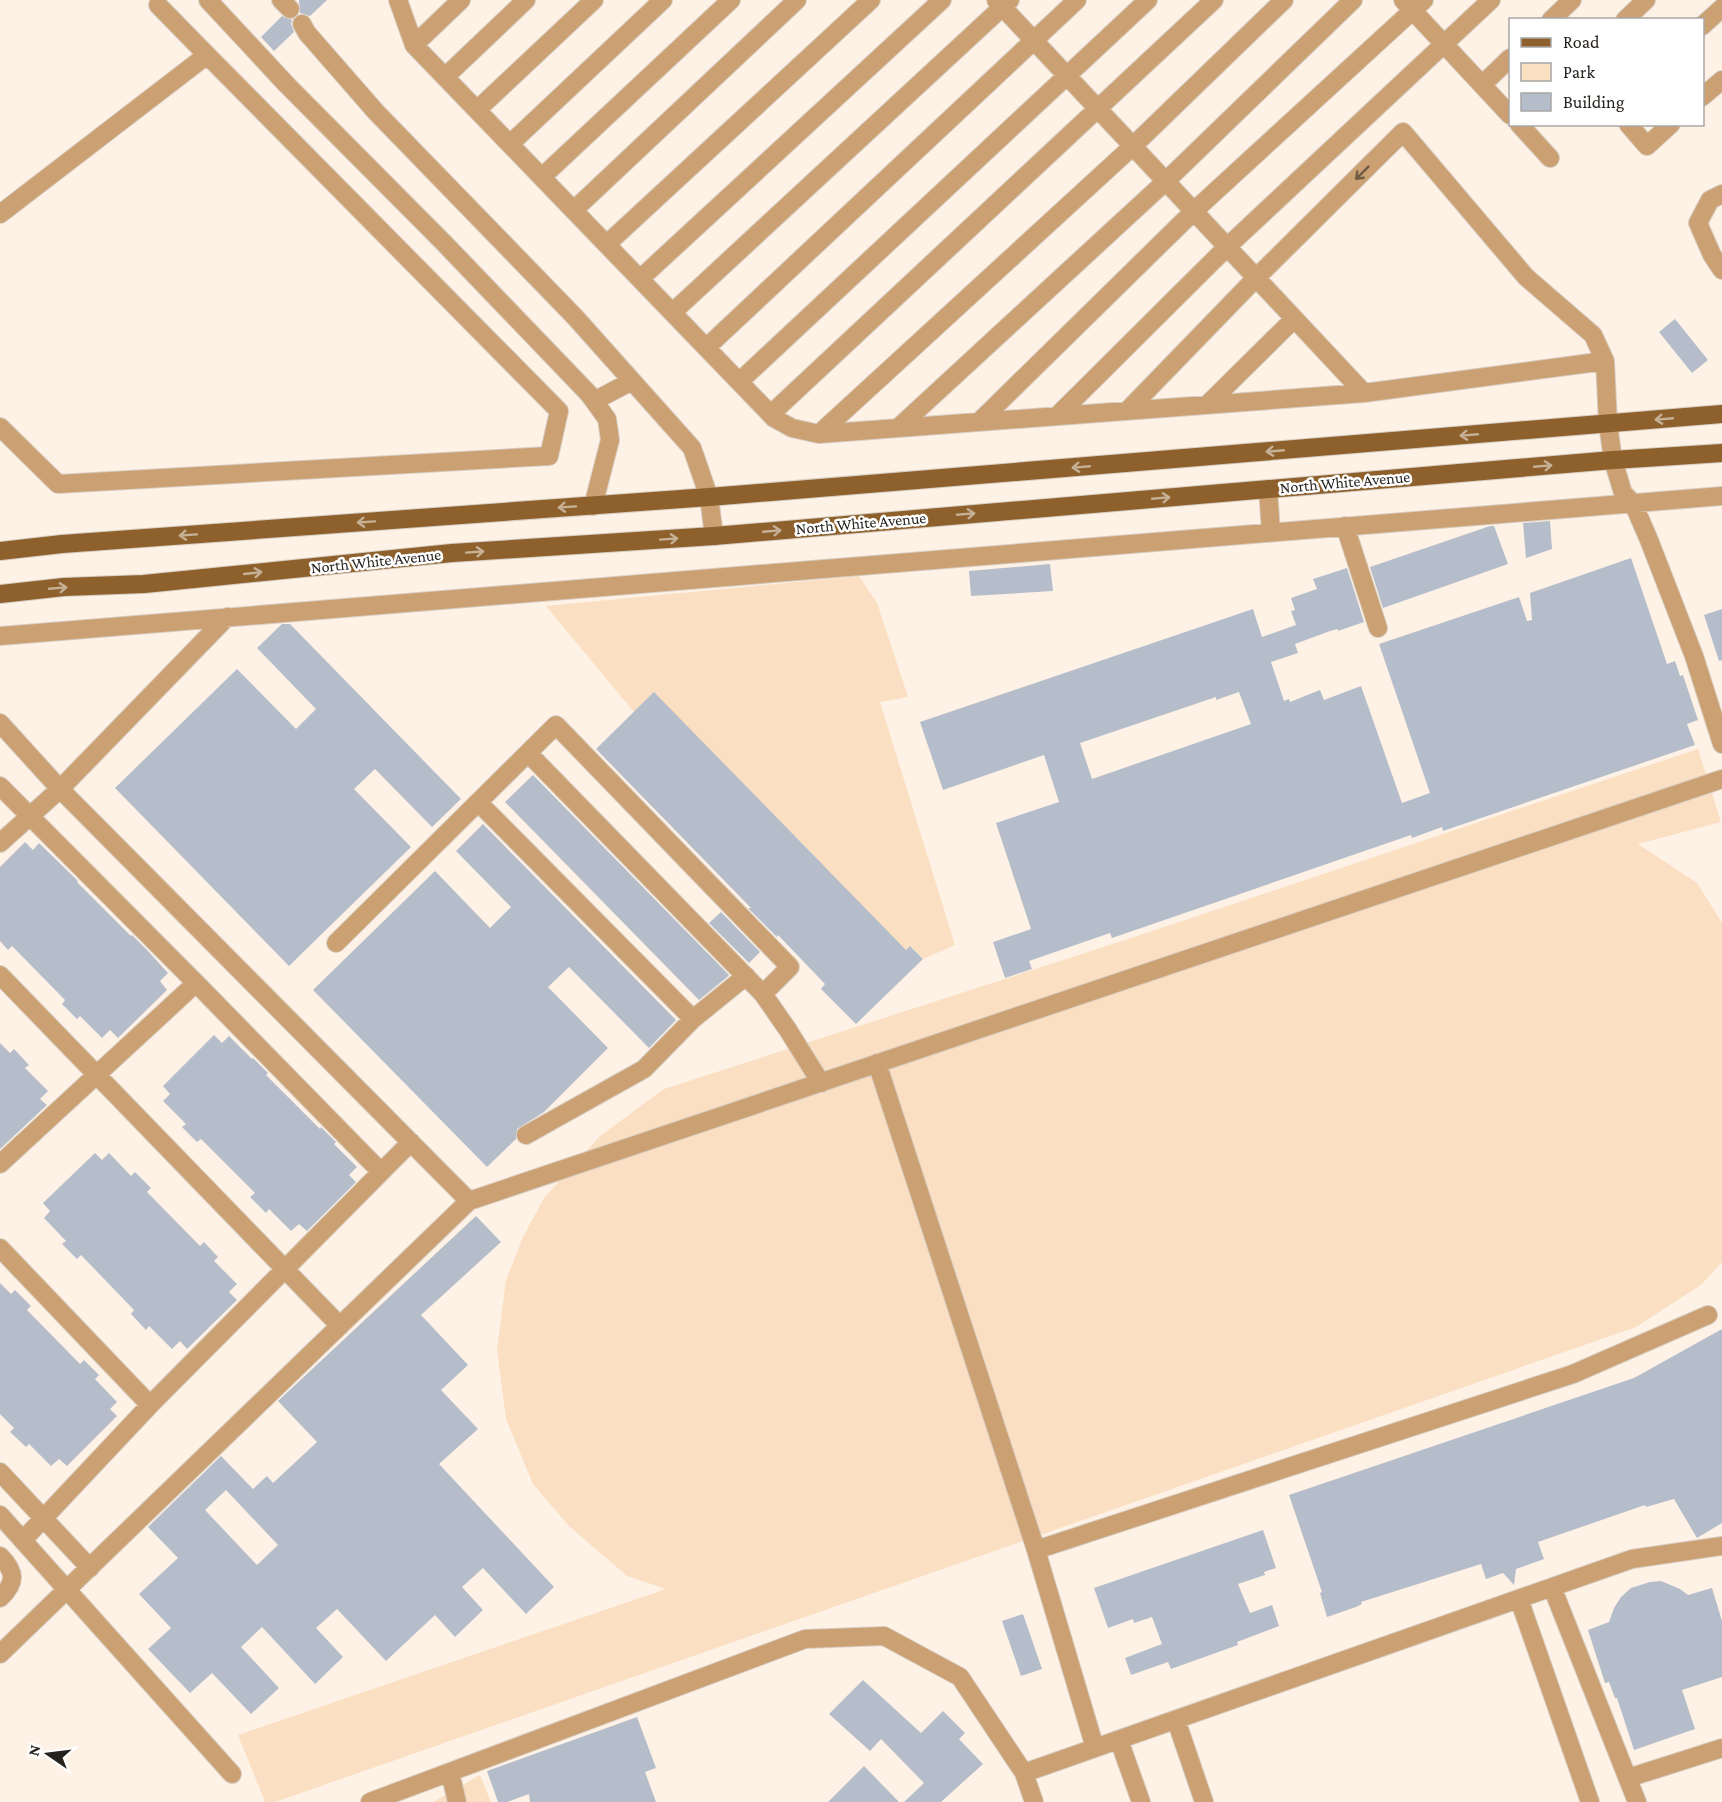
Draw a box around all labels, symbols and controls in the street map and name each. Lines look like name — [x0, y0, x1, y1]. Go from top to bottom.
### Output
legend — [1509, 18, 1704, 126]
text: Road — [1563, 32, 1600, 52]
text: Park — [1563, 62, 1595, 82]
text: Building — [1563, 92, 1625, 112]
one-way arrow — [1354, 165, 1369, 180]
one-way arrow — [1654, 414, 1674, 425]
one-way arrow — [1460, 430, 1480, 441]
one-way arrow — [1266, 446, 1285, 457]
one-way arrow — [1533, 460, 1553, 471]
one-way arrow — [1071, 462, 1091, 473]
street label: North White Avenue — [1279, 468, 1411, 496]
one-way arrow — [1150, 492, 1170, 503]
one-way arrow — [557, 502, 577, 513]
street label: North White Avenue — [795, 509, 927, 537]
one-way arrow — [956, 509, 976, 520]
one-way arrow — [357, 517, 377, 528]
one-way arrow — [761, 525, 781, 536]
one-way arrow — [178, 530, 198, 541]
one-way arrow — [659, 533, 679, 544]
street label: North White Avenue — [310, 546, 442, 576]
one-way arrow — [464, 546, 484, 557]
one-way arrow — [242, 567, 262, 578]
one-way arrow — [48, 582, 68, 593]
north arrow — [18, 1724, 78, 1784]
text: N — [24, 1743, 44, 1758]

